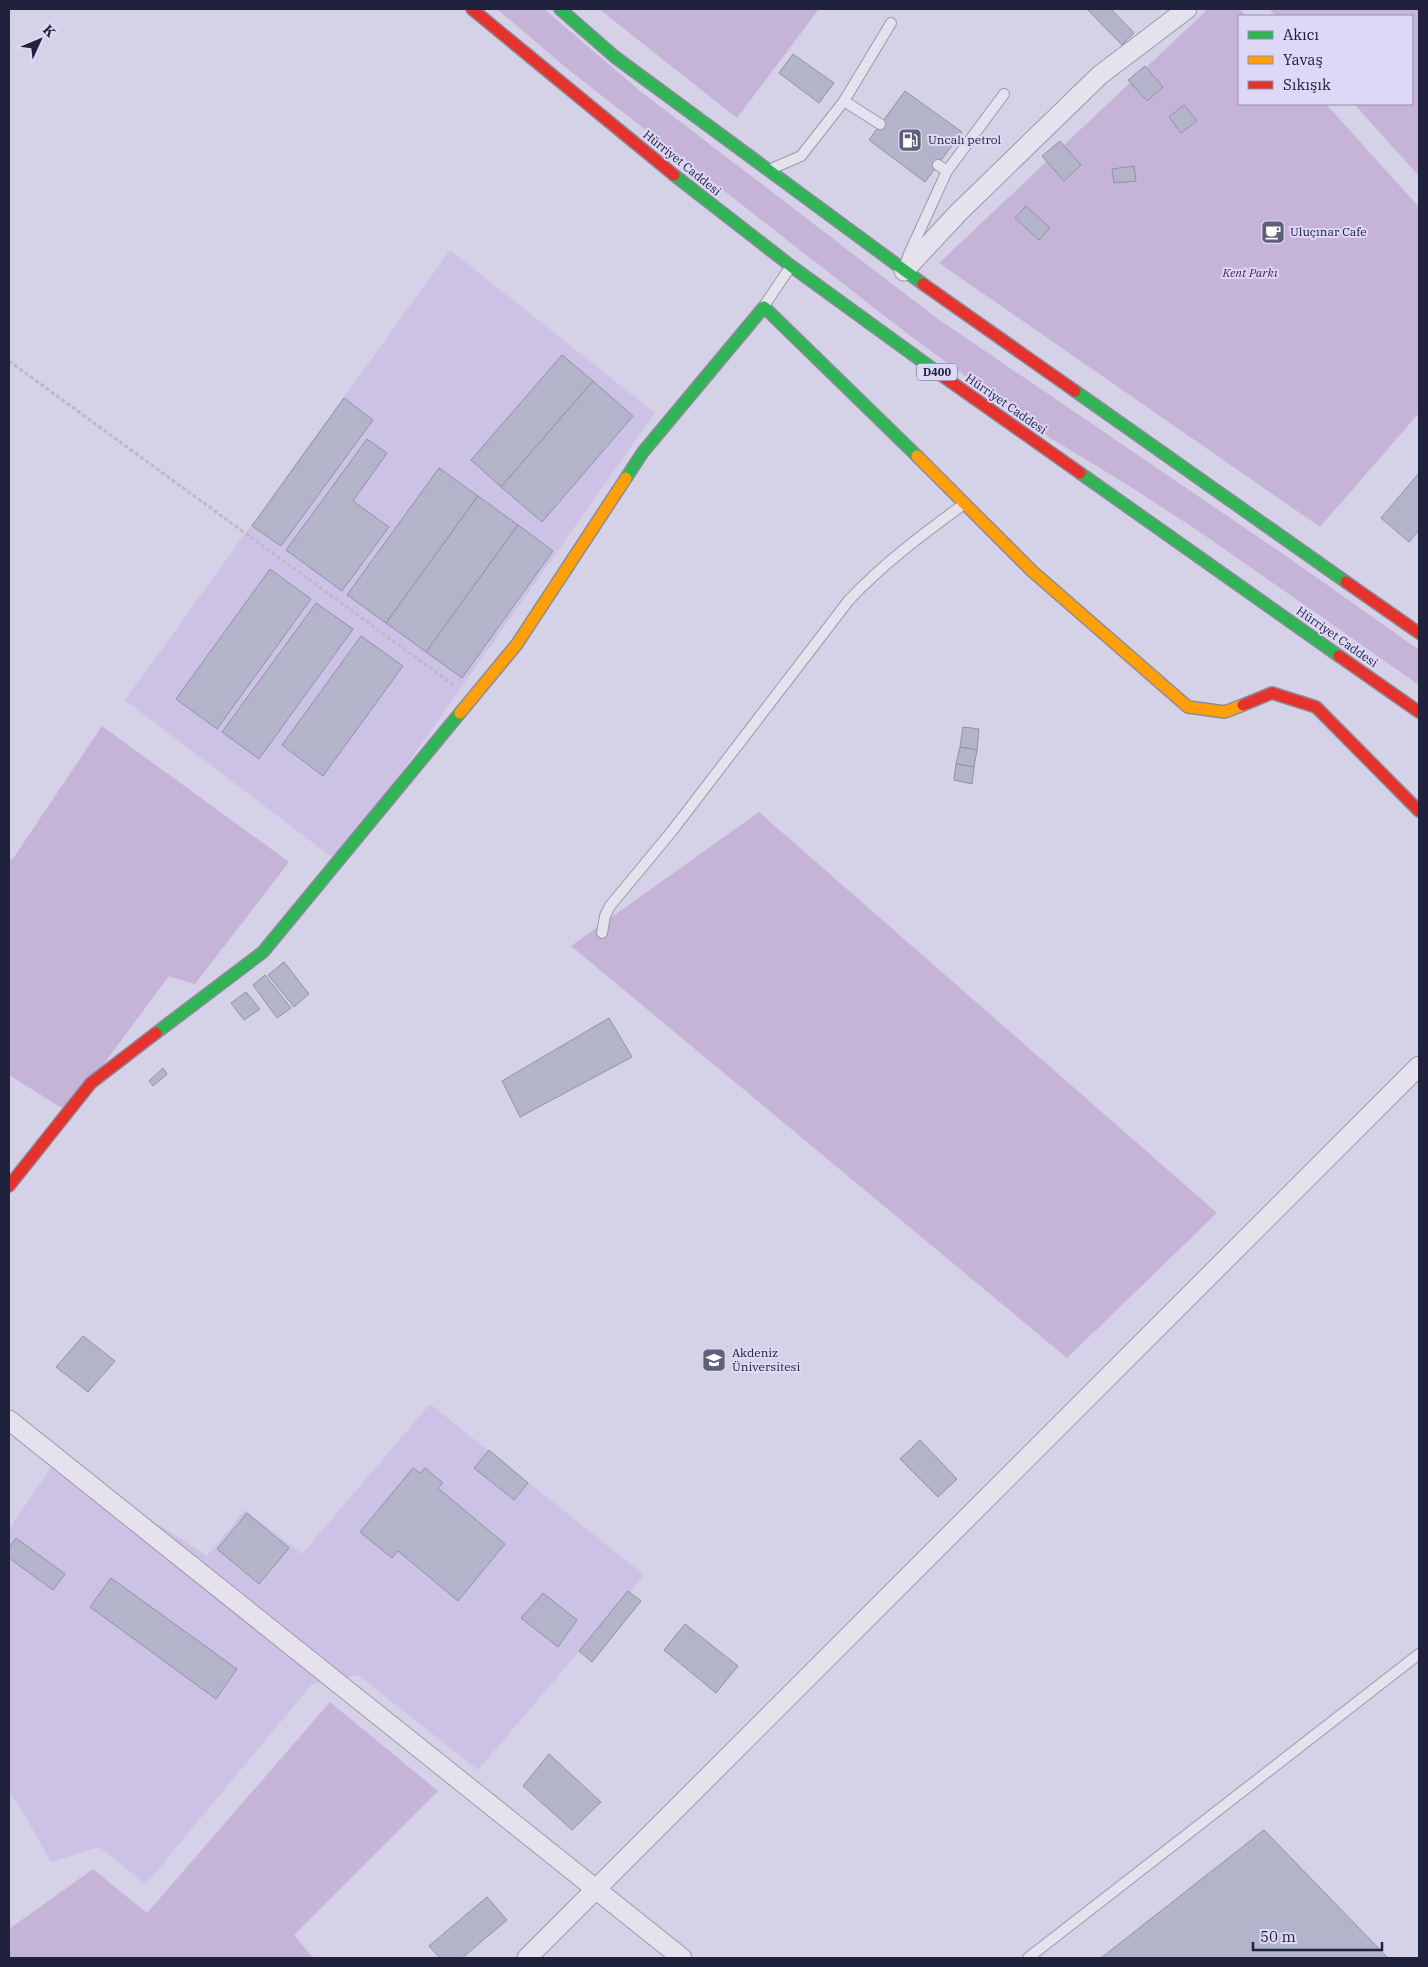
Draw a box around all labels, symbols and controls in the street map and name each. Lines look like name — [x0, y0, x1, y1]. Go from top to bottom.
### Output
north arrow — [15, 15, 65, 65]
legend — [1238, 15, 1413, 105]
text: K — [39, 21, 60, 41]
text: Akıcı — [1283, 25, 1319, 44]
text: Yavaş — [1283, 50, 1323, 69]
text: Sıkışık — [1283, 75, 1331, 94]
street label: Hürriyet Caddesi — [640, 127, 724, 199]
fuel station icon: Uncalı petrol — [897, 127, 923, 153]
place label: Uncalı petrol — [928, 132, 1002, 147]
cafe icon: Uluçınar Cafe — [1260, 219, 1286, 245]
place label: Uluçınar Cafe — [1290, 224, 1367, 239]
park label: Kent Parkı — [1221, 265, 1278, 280]
road number: D400 — [917, 364, 957, 381]
street label: Hürriyet Caddesi — [963, 370, 1050, 437]
street label: Hürriyet Caddesi — [1294, 603, 1381, 670]
place label: Akdeniz Üniversitesi — [732, 1345, 800, 1374]
school or university icon: Akdeniz Üniversitesi — [701, 1347, 727, 1373]
scale bar — [1253, 1920, 1382, 1952]
text: 50 m — [1260, 1927, 1296, 1946]

